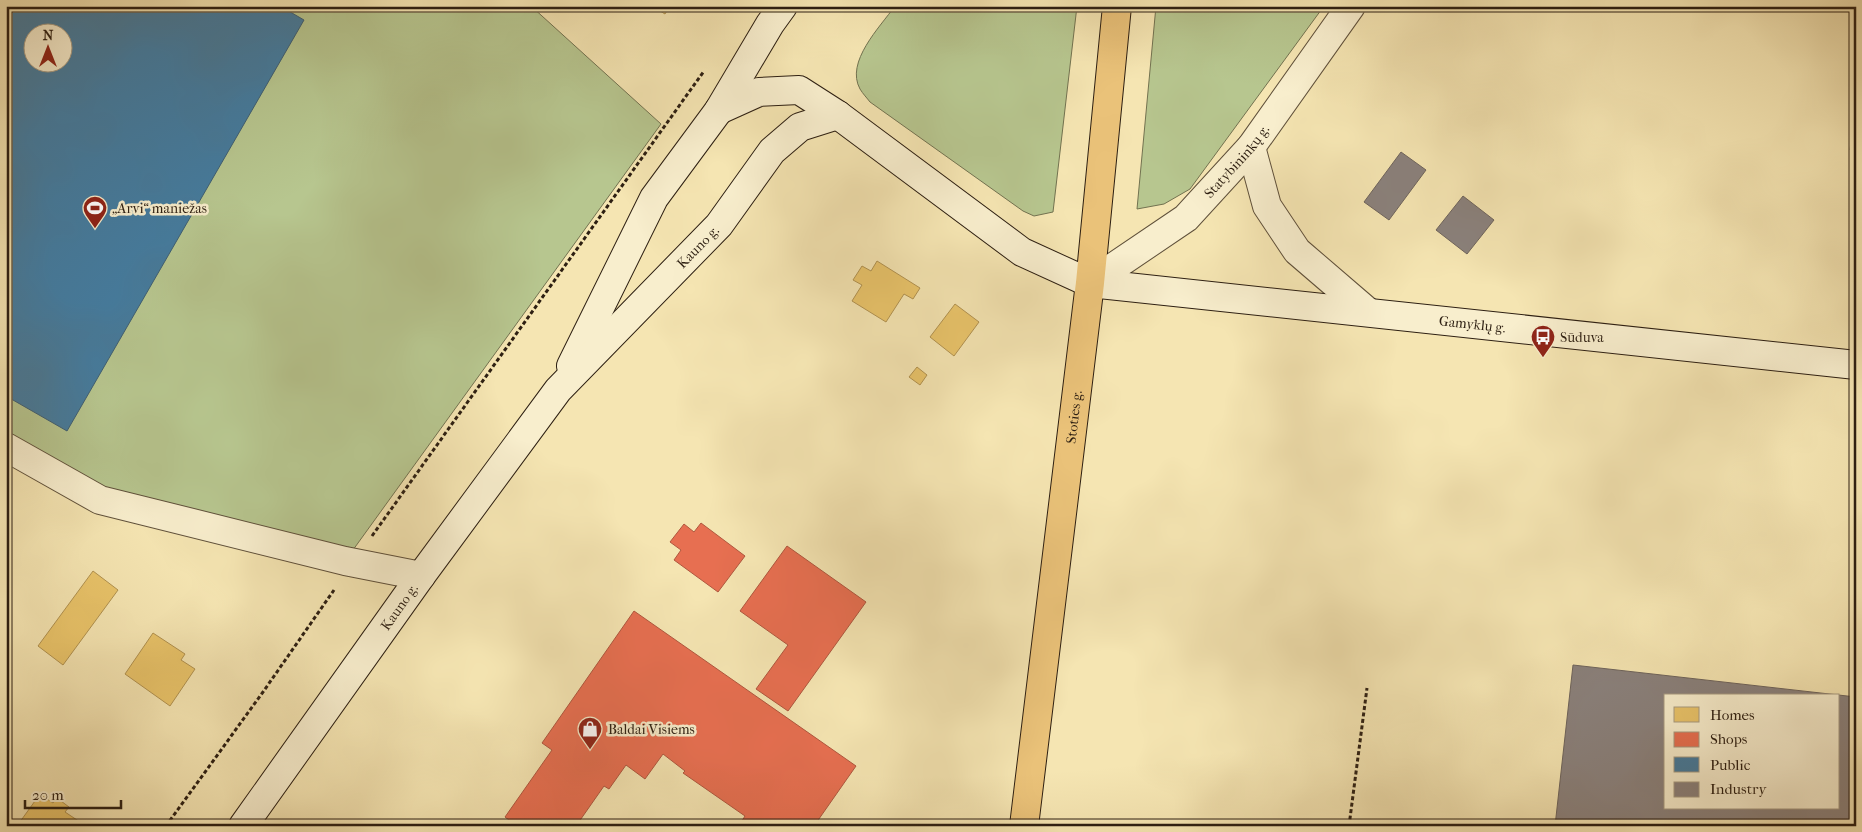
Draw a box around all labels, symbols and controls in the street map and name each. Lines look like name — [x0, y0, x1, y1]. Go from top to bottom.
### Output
north arrow — [22, 22, 72, 72]
text: N — [43, 27, 54, 44]
street label: Statybininkų g. — [1200, 121, 1273, 201]
sports icon: „Arvi“ maniežas — [82, 195, 108, 229]
place label: „Arvi“ maniežas — [112, 200, 207, 217]
street label: Kauno g. — [673, 222, 723, 272]
street label: Gamyklų g. — [1438, 312, 1507, 336]
bus stop icon: Sūduva — [1530, 324, 1556, 358]
place label: Sūduva — [1560, 329, 1604, 346]
street label: Stoties g. — [1062, 389, 1085, 445]
street label: Kauno g. — [377, 580, 422, 633]
legend — [1664, 694, 1840, 810]
text: Homes — [1710, 706, 1755, 724]
shop icon: Baldai Visiems — [577, 716, 603, 750]
place label: Baldai Visiems — [608, 721, 695, 738]
text: Shops — [1710, 730, 1748, 748]
text: Public — [1710, 756, 1751, 774]
scale bar — [25, 777, 121, 809]
text: Industry — [1710, 780, 1767, 798]
text: 20 m — [32, 786, 64, 804]

